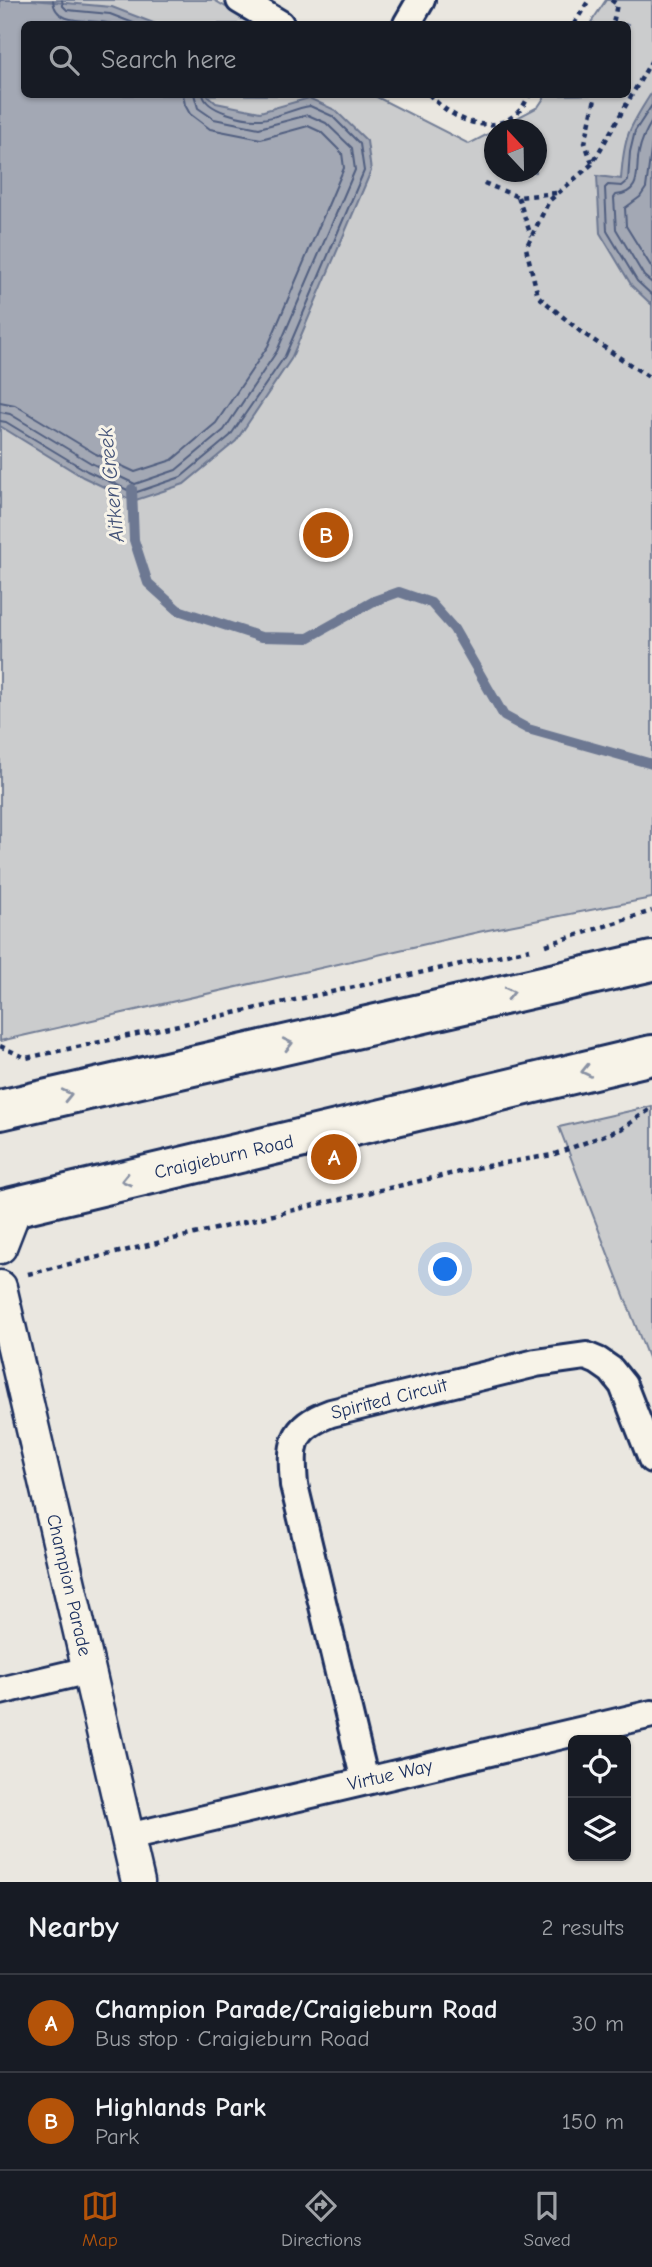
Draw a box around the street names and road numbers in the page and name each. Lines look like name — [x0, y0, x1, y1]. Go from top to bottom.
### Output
street label: Craigieburn Road — [152, 1130, 296, 1184]
street label: Spirited Circuit — [329, 1374, 450, 1424]
street label: Champion Parade — [42, 1512, 96, 1658]
street label: Virtue Way — [345, 1754, 435, 1795]

